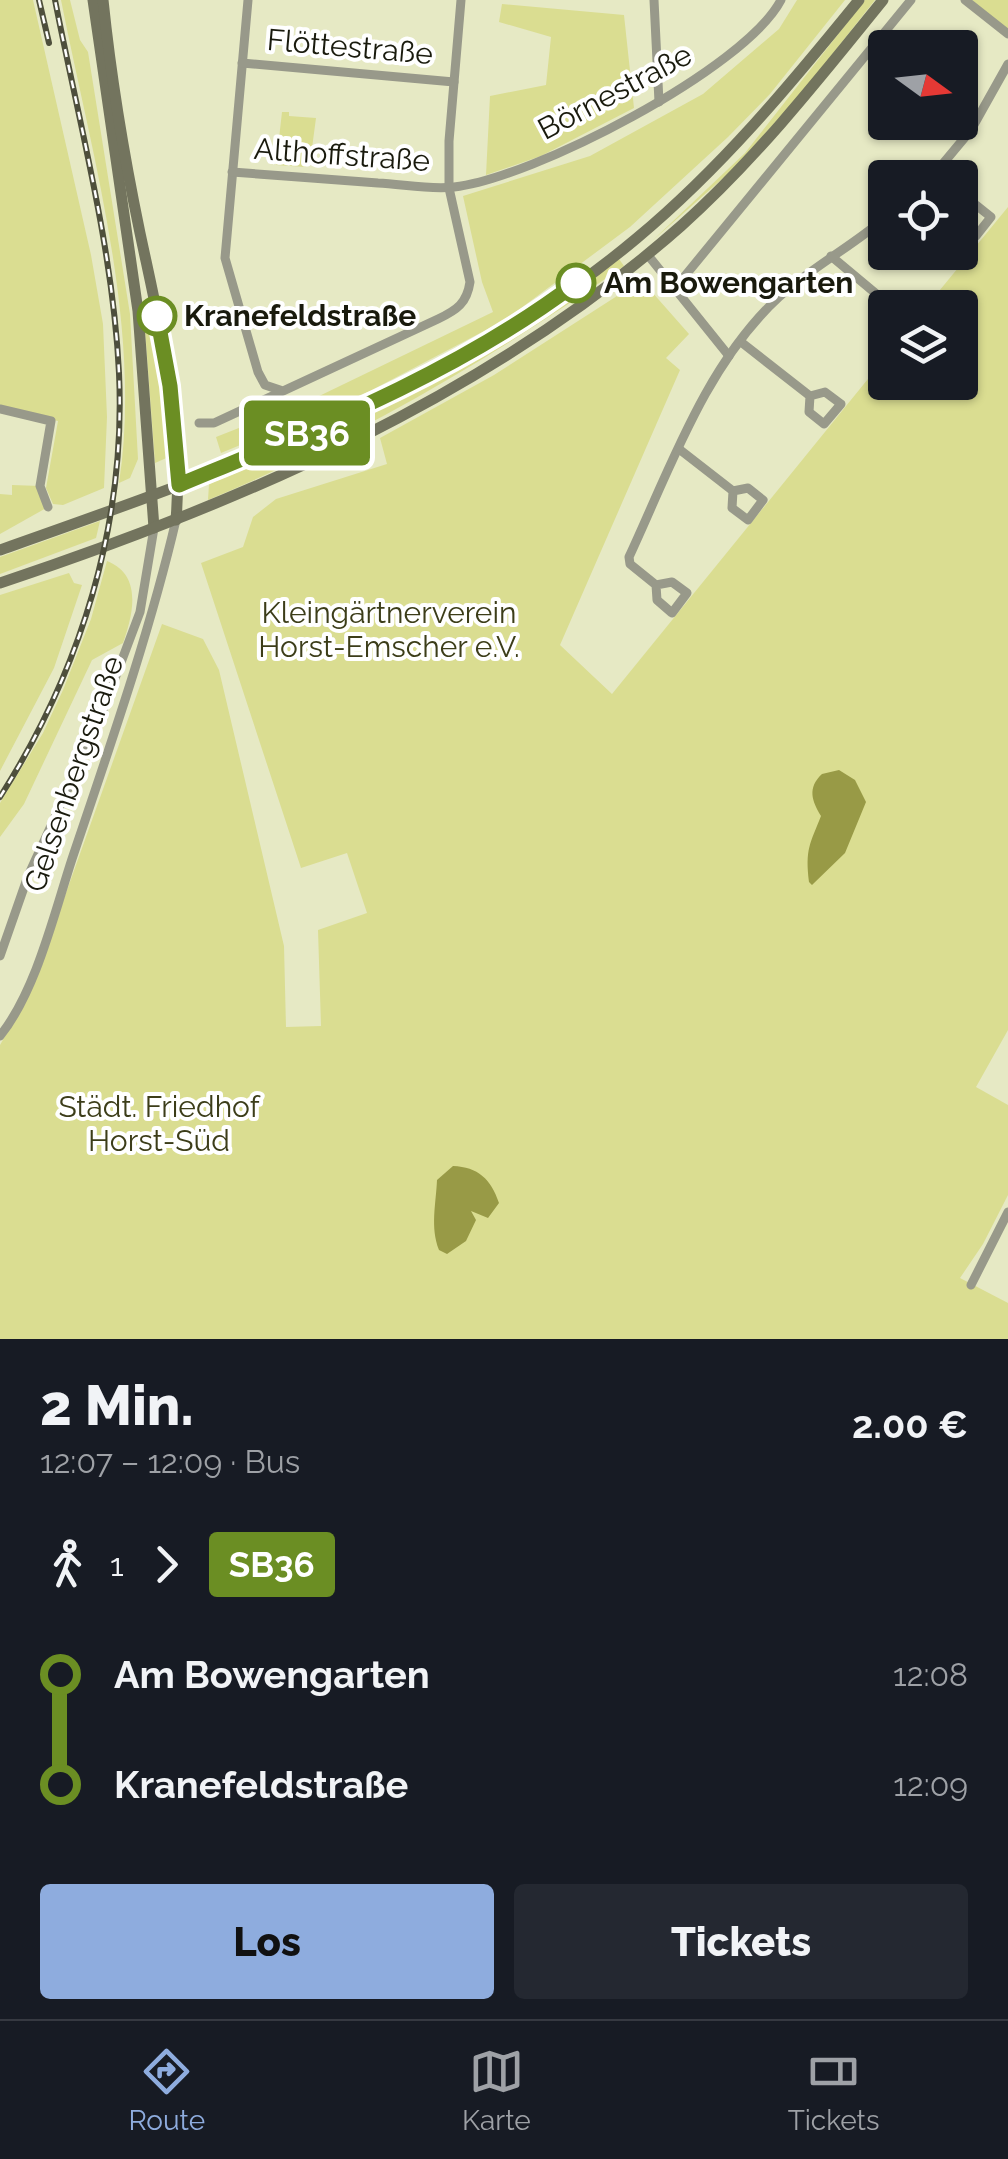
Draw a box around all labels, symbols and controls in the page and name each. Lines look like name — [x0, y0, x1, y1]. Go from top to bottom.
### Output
street label: Flöttestraße — [266, 22, 434, 71]
north arrow — [868, 30, 978, 140]
map controls — [868, 30, 978, 400]
street label: Börnestraße — [532, 36, 698, 147]
street label: Althoffstraße — [253, 131, 431, 178]
button: locate — [868, 160, 978, 270]
marker: Am Bowengarten — [557, 264, 595, 302]
place label: Am Bowengarten — [604, 265, 853, 300]
button: layers — [868, 290, 978, 400]
marker: Kranefeldstraße — [138, 297, 176, 335]
place label: Kranefeldstraße — [184, 298, 416, 333]
line badge: SB36 — [237, 400, 377, 466]
text: SB36 — [264, 413, 350, 454]
park label: Kleingärtnerverein Horst-Emscher e.V. — [258, 595, 520, 664]
street label: Gelsenbergstraße — [17, 651, 130, 896]
park label: Städt. Friedhof Horst-Süd — [58, 1089, 261, 1158]
text: 2 Min. — [40, 1373, 194, 1438]
text: 2.00 € — [852, 1402, 968, 1447]
text: 12:07 – 12:09 · Bus — [40, 1443, 300, 1480]
icon: walk — [40, 1537, 95, 1592]
icon: forward — [139, 1537, 194, 1592]
text: SB36 — [229, 1544, 315, 1585]
text: 1 — [110, 1546, 124, 1583]
text: Am Bowengarten — [114, 1652, 430, 1697]
text: 12:08 — [893, 1656, 968, 1693]
text: Kranefeldstraße — [114, 1762, 408, 1807]
text: 12:09 — [893, 1766, 968, 1803]
button: Los — [40, 1884, 494, 1999]
button: Tickets — [514, 1884, 968, 1999]
tab: Route — [128, 2044, 205, 2137]
tab: Karte — [462, 2044, 531, 2137]
tab: Tickets — [788, 2044, 880, 2137]

